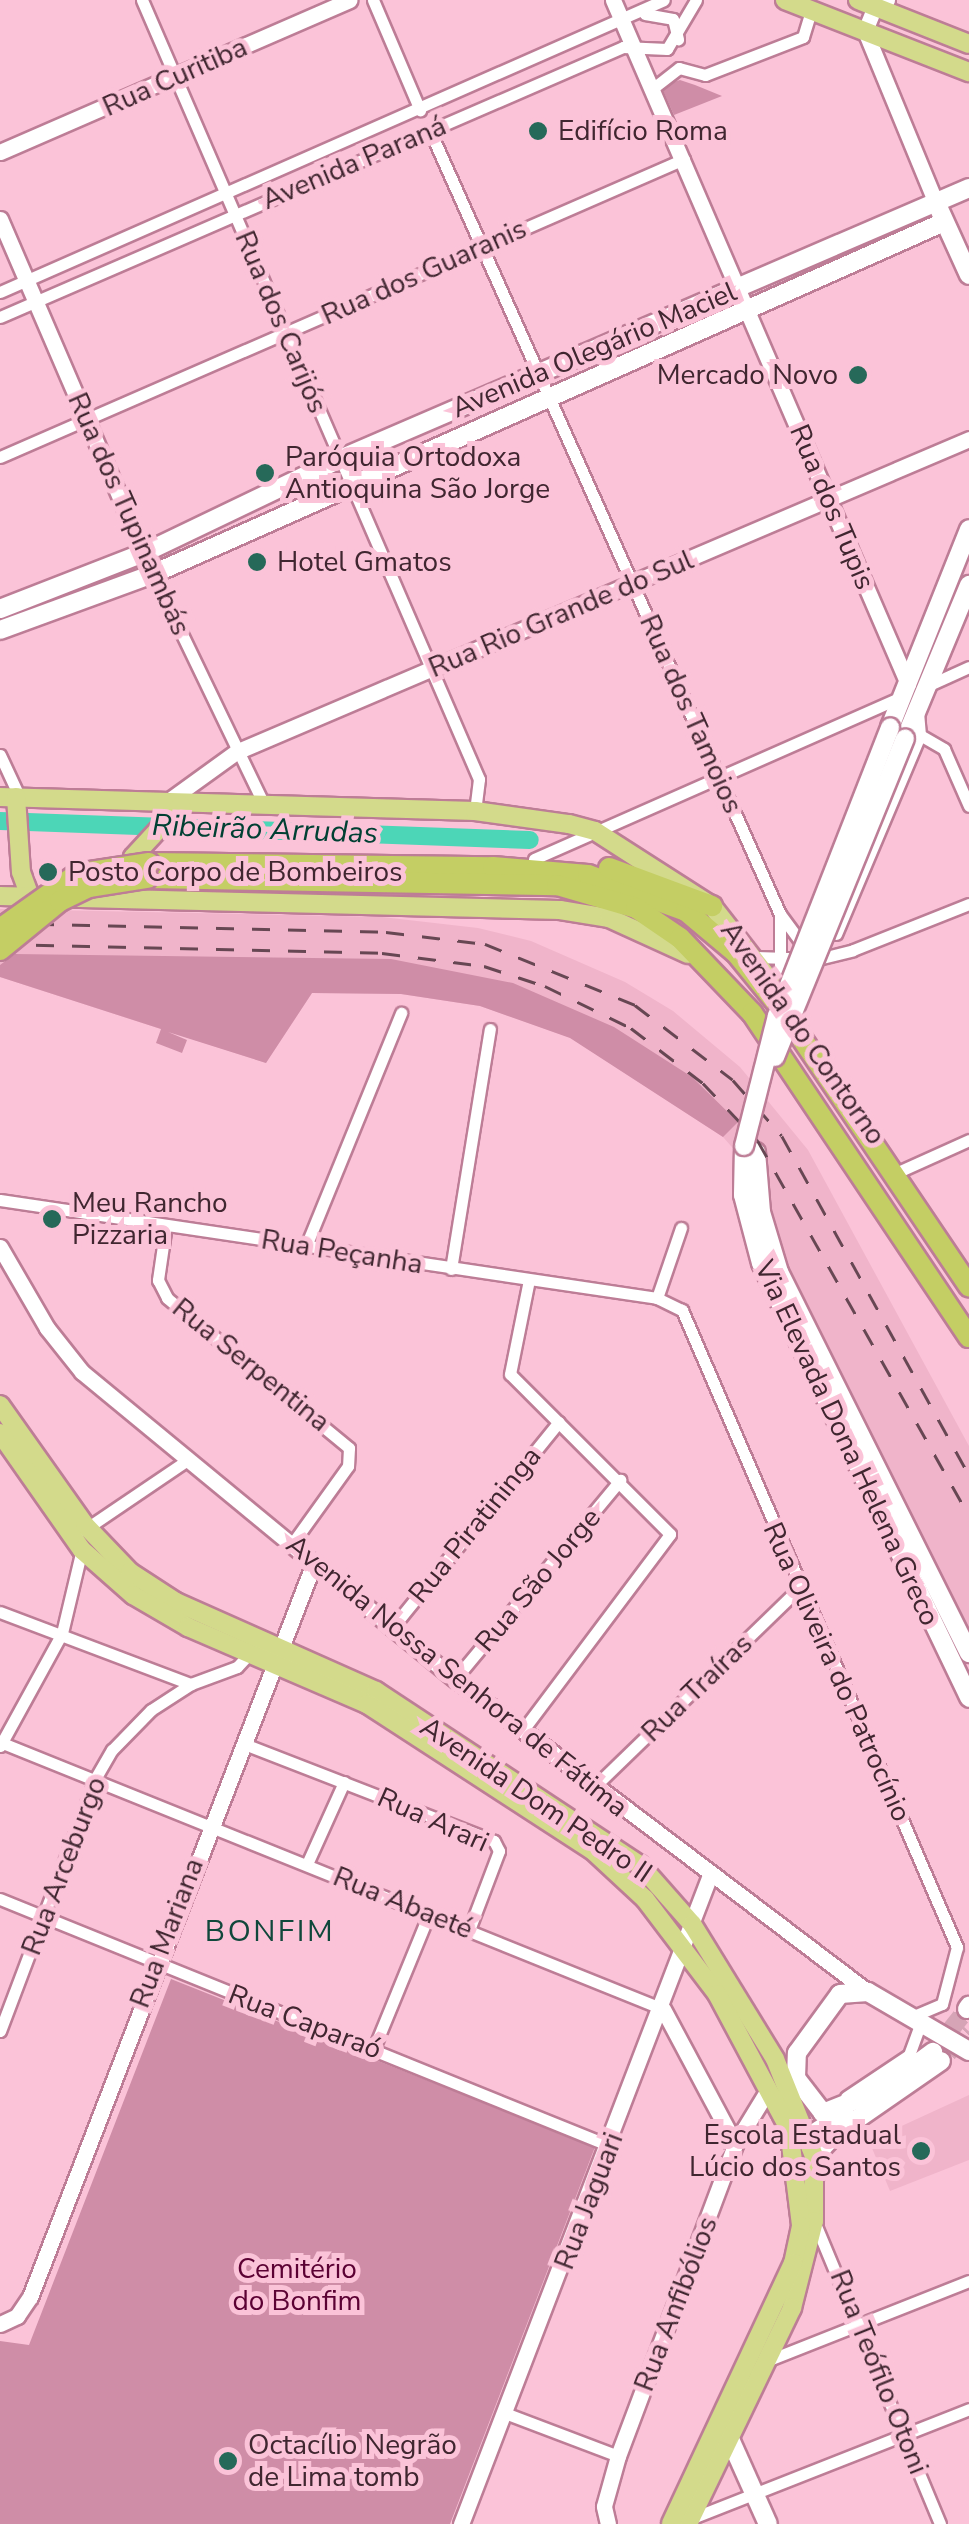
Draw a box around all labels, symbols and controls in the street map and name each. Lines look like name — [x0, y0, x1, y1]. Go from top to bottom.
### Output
street label: Rua Curitiba — [98, 30, 252, 124]
street label: Avenida Paraná — [257, 109, 451, 217]
place label: Edifício Roma — [558, 114, 728, 148]
marker: Edifício Roma — [527, 120, 549, 142]
street label: Rua dos Guaranis — [316, 212, 532, 332]
street label: Rua dos Carijós — [228, 226, 334, 418]
street label: Avenida Olegário Maciel — [447, 275, 741, 425]
place label: Mercado Novo — [657, 358, 838, 392]
marker: Mercado Novo — [847, 364, 869, 386]
street label: Rua dos Tupinambás — [60, 388, 198, 640]
street label: Rua dos Tupis — [782, 419, 882, 595]
place label: Paróquia Ortodoxa Antioquina São Jorge — [285, 440, 550, 506]
marker: Paróquia Ortodoxa Antioquina São Jorge — [254, 462, 276, 484]
street label: Rua Rio Grande do Sul — [424, 543, 698, 685]
place label: Hotel Gmatos — [277, 545, 452, 579]
marker: Hotel Gmatos — [246, 551, 268, 573]
street label: Rua dos Tamoios — [632, 610, 750, 818]
water label: Ribeirão Arrudas — [151, 808, 379, 852]
place label: Posto Corpo de Bombeiros — [68, 855, 402, 889]
marker: Posto Corpo de Bombeiros — [37, 861, 59, 883]
street label: Avenida do Contorno — [713, 915, 893, 1151]
place label: Meu Rancho Pizzaria — [72, 1186, 228, 1252]
marker: Meu Rancho Pizzaria — [41, 1208, 63, 1230]
street label: Rua Peçanha — [259, 1223, 425, 1281]
street label: Via Elevada Dona Helena Greco — [747, 1255, 947, 1631]
street label: Rua Serpentina — [166, 1291, 336, 1439]
street label: Rua Piratininga — [402, 1440, 548, 1610]
street label: Rua São Jorge — [468, 1501, 608, 1659]
street label: Rua Oliveira do Patrocínio — [756, 1517, 918, 1827]
street label: Avenida Nossa Senhora de Fátima — [280, 1528, 634, 1824]
street label: Rua Traíras — [635, 1627, 759, 1749]
street label: Avenida Dom Pedro II — [414, 1710, 658, 1890]
street label: Rua Arceburgo — [15, 1772, 113, 1960]
street label: Rua Arari — [372, 1781, 494, 1859]
street label: Rua Mariana — [123, 1854, 211, 2012]
street label: Rua Abaeté — [328, 1860, 478, 1946]
district label: BONFIM — [205, 1914, 335, 1950]
street label: Rua Caparaó — [224, 1977, 386, 2067]
place label: Escola Estadual Lúcio dos Santos — [689, 2118, 901, 2184]
street label: Rua Jaguari — [548, 2128, 630, 2274]
marker: Escola Estadual Lúcio dos Santos — [910, 2140, 932, 2162]
street label: Rua Anfibólios — [627, 2212, 725, 2396]
park label: Cemitério do Bonfim — [232, 2252, 362, 2318]
street label: Rua Teófilo Otoni — [823, 2265, 935, 2479]
place label: Octacílio Negrão de Lima tomb — [248, 2428, 457, 2494]
marker: Octacílio Negrão de Lima tomb — [217, 2450, 239, 2472]

